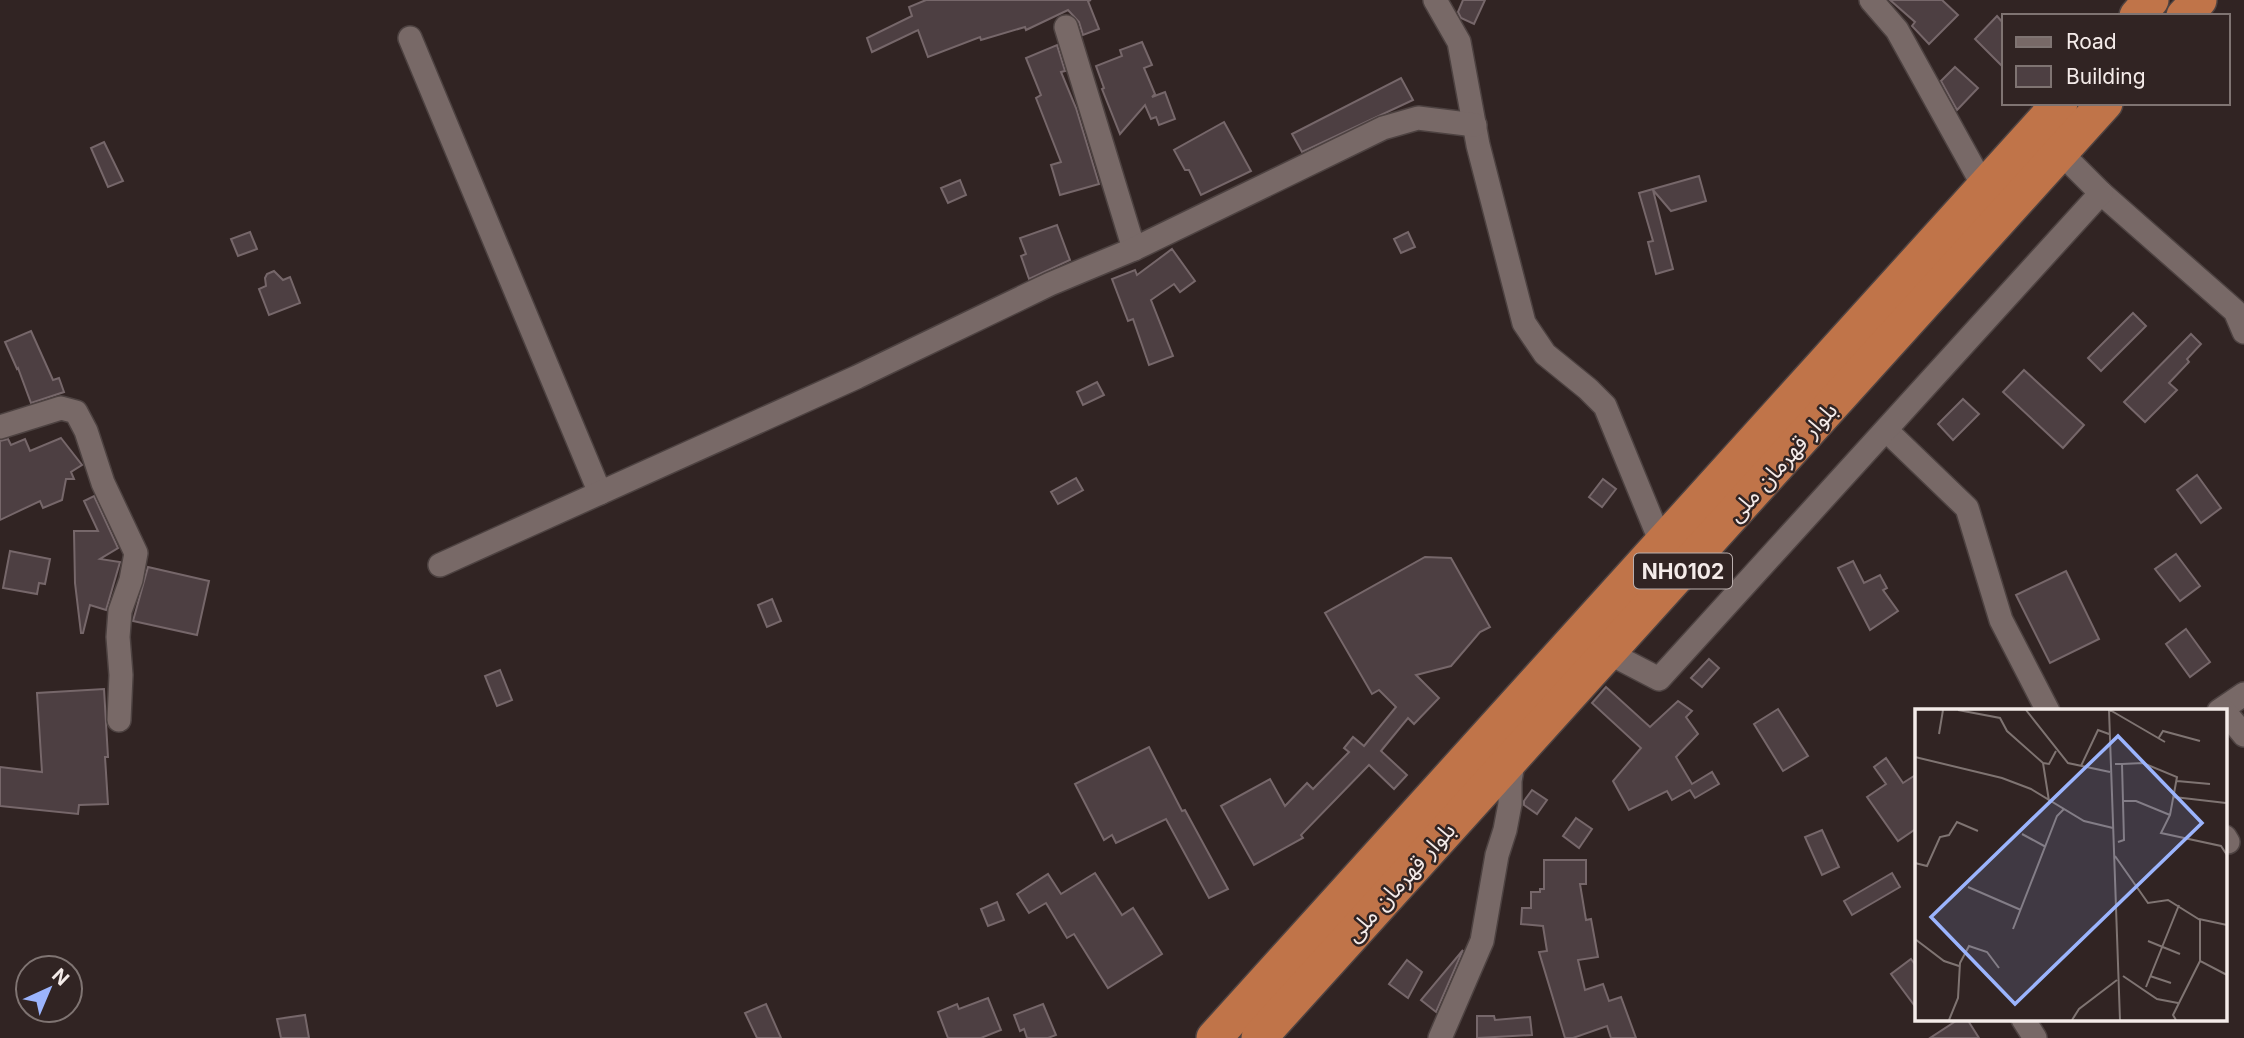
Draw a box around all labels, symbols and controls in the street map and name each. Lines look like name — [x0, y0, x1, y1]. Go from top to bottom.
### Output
legend — [2002, 14, 2230, 105]
text: Road — [2066, 29, 2117, 54]
text: Building — [2066, 64, 2146, 89]
street label: بلوار قهرمان ملی — [1721, 396, 1843, 528]
road number: NH0102 — [1634, 554, 1732, 588]
inset map — [1915, 709, 2226, 1020]
street label: بلوار قهرمان ملی — [1339, 816, 1461, 948]
north arrow — [14, 954, 84, 1024]
text: N — [47, 964, 74, 990]

